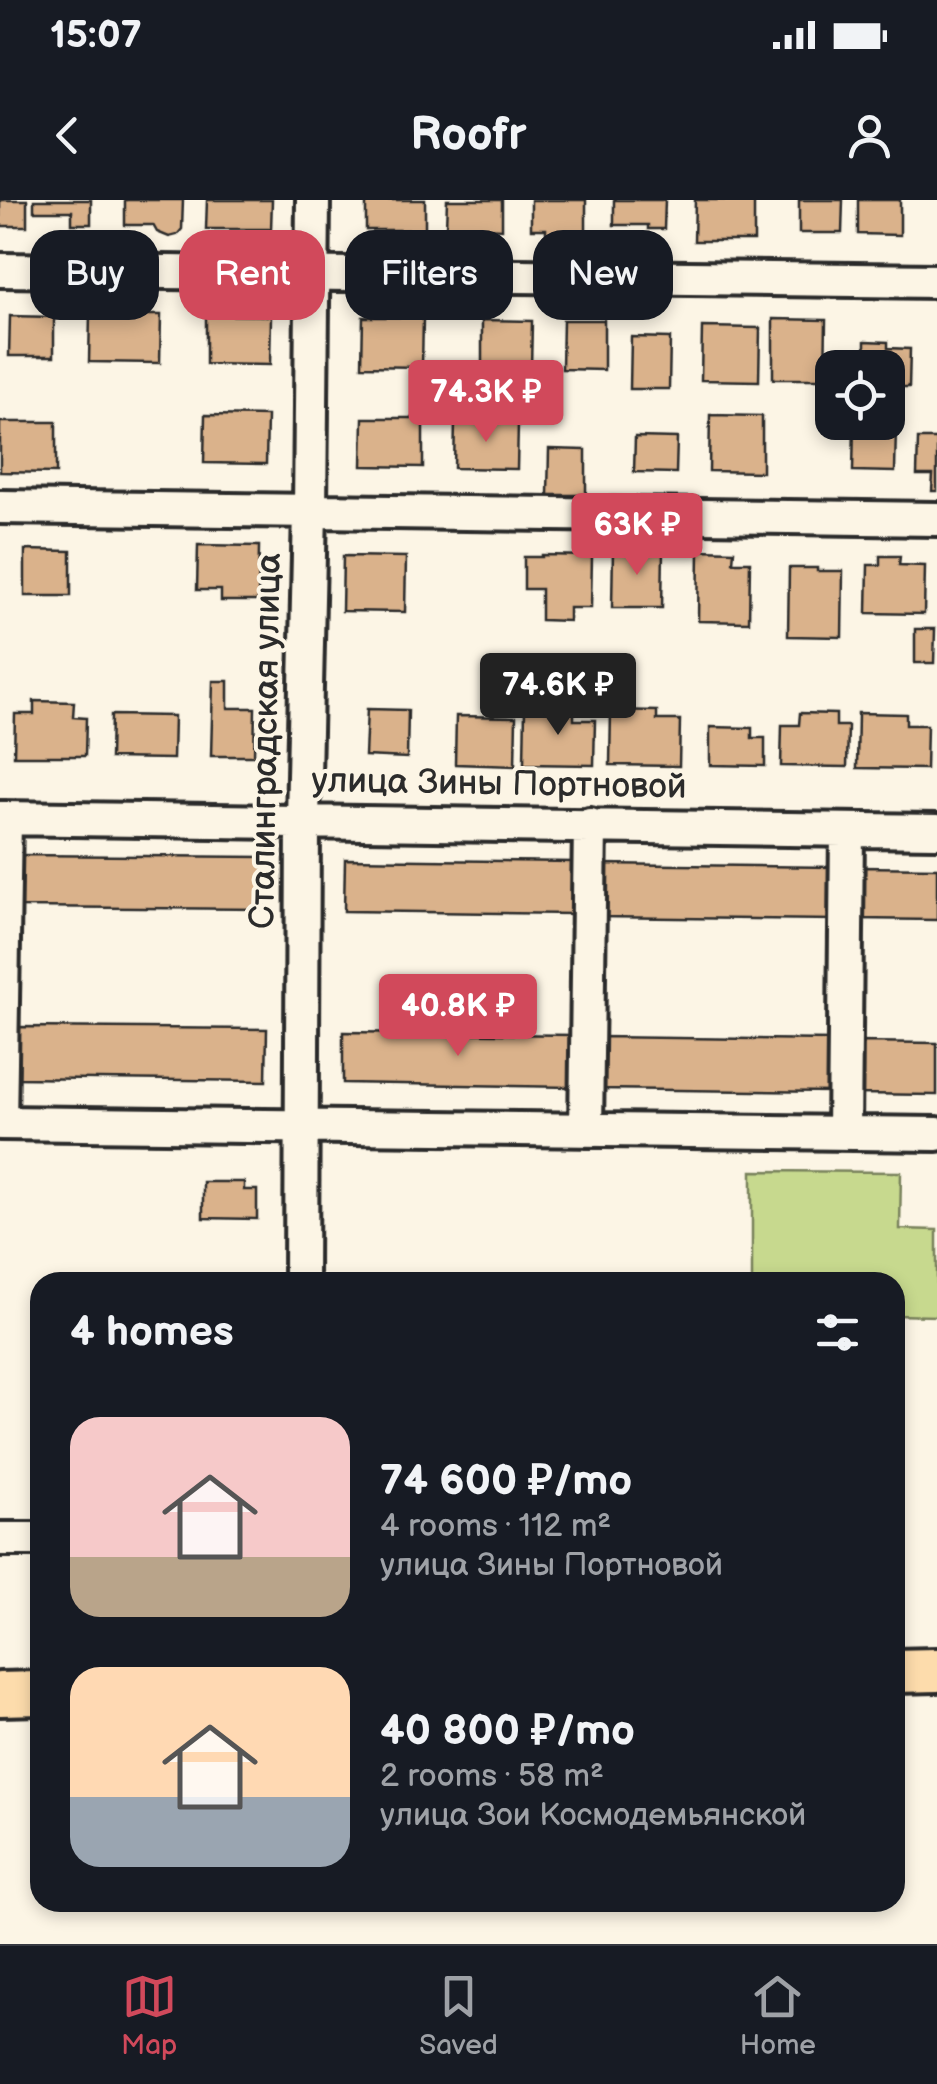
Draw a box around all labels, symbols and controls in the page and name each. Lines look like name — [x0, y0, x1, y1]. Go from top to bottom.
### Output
text: 15:07 — [50, 13, 142, 58]
icon: back — [40, 108, 95, 163]
text: Roofr — [411, 108, 526, 163]
icon: person — [842, 108, 897, 163]
chip: Buy — [30, 230, 159, 320]
chip: Rent — [179, 230, 325, 320]
chip: Filters — [345, 230, 513, 320]
chip: New — [533, 230, 673, 320]
map controls — [815, 350, 905, 440]
button: locate — [815, 350, 905, 440]
pin: 74.3K ₽ — [394, 360, 578, 445]
text: 74.3K ₽ — [430, 373, 542, 412]
pin: 63K ₽ — [567, 493, 707, 578]
text: 63K ₽ — [593, 506, 681, 545]
street label: Сталинградская улица — [241, 552, 291, 929]
pin: 74.6K ₽ — [466, 653, 650, 738]
text: 74.6K ₽ — [502, 666, 614, 705]
street label: улица Зины Портновой — [311, 759, 687, 809]
pin: 40.8K ₽ — [366, 974, 550, 1059]
text: 40.8K ₽ — [401, 987, 515, 1026]
icon: filters — [810, 1305, 865, 1360]
text: 4 homes — [70, 1307, 234, 1358]
text: 74 600 ₽/mo — [380, 1456, 632, 1507]
icon: home — [150, 1457, 270, 1577]
text: 4 rooms · 112 m² — [380, 1507, 611, 1546]
text: улица Зины Портновой — [380, 1546, 723, 1585]
text: 40 800 ₽/mo — [380, 1706, 635, 1757]
icon: home — [150, 1707, 270, 1827]
text: 2 rooms · 58 m² — [380, 1757, 604, 1796]
text: улица Зои Космодемьянской — [380, 1796, 806, 1835]
tab: Map — [121, 1969, 177, 2062]
tab: Saved — [419, 1969, 498, 2062]
tab: Home — [740, 1969, 816, 2062]

